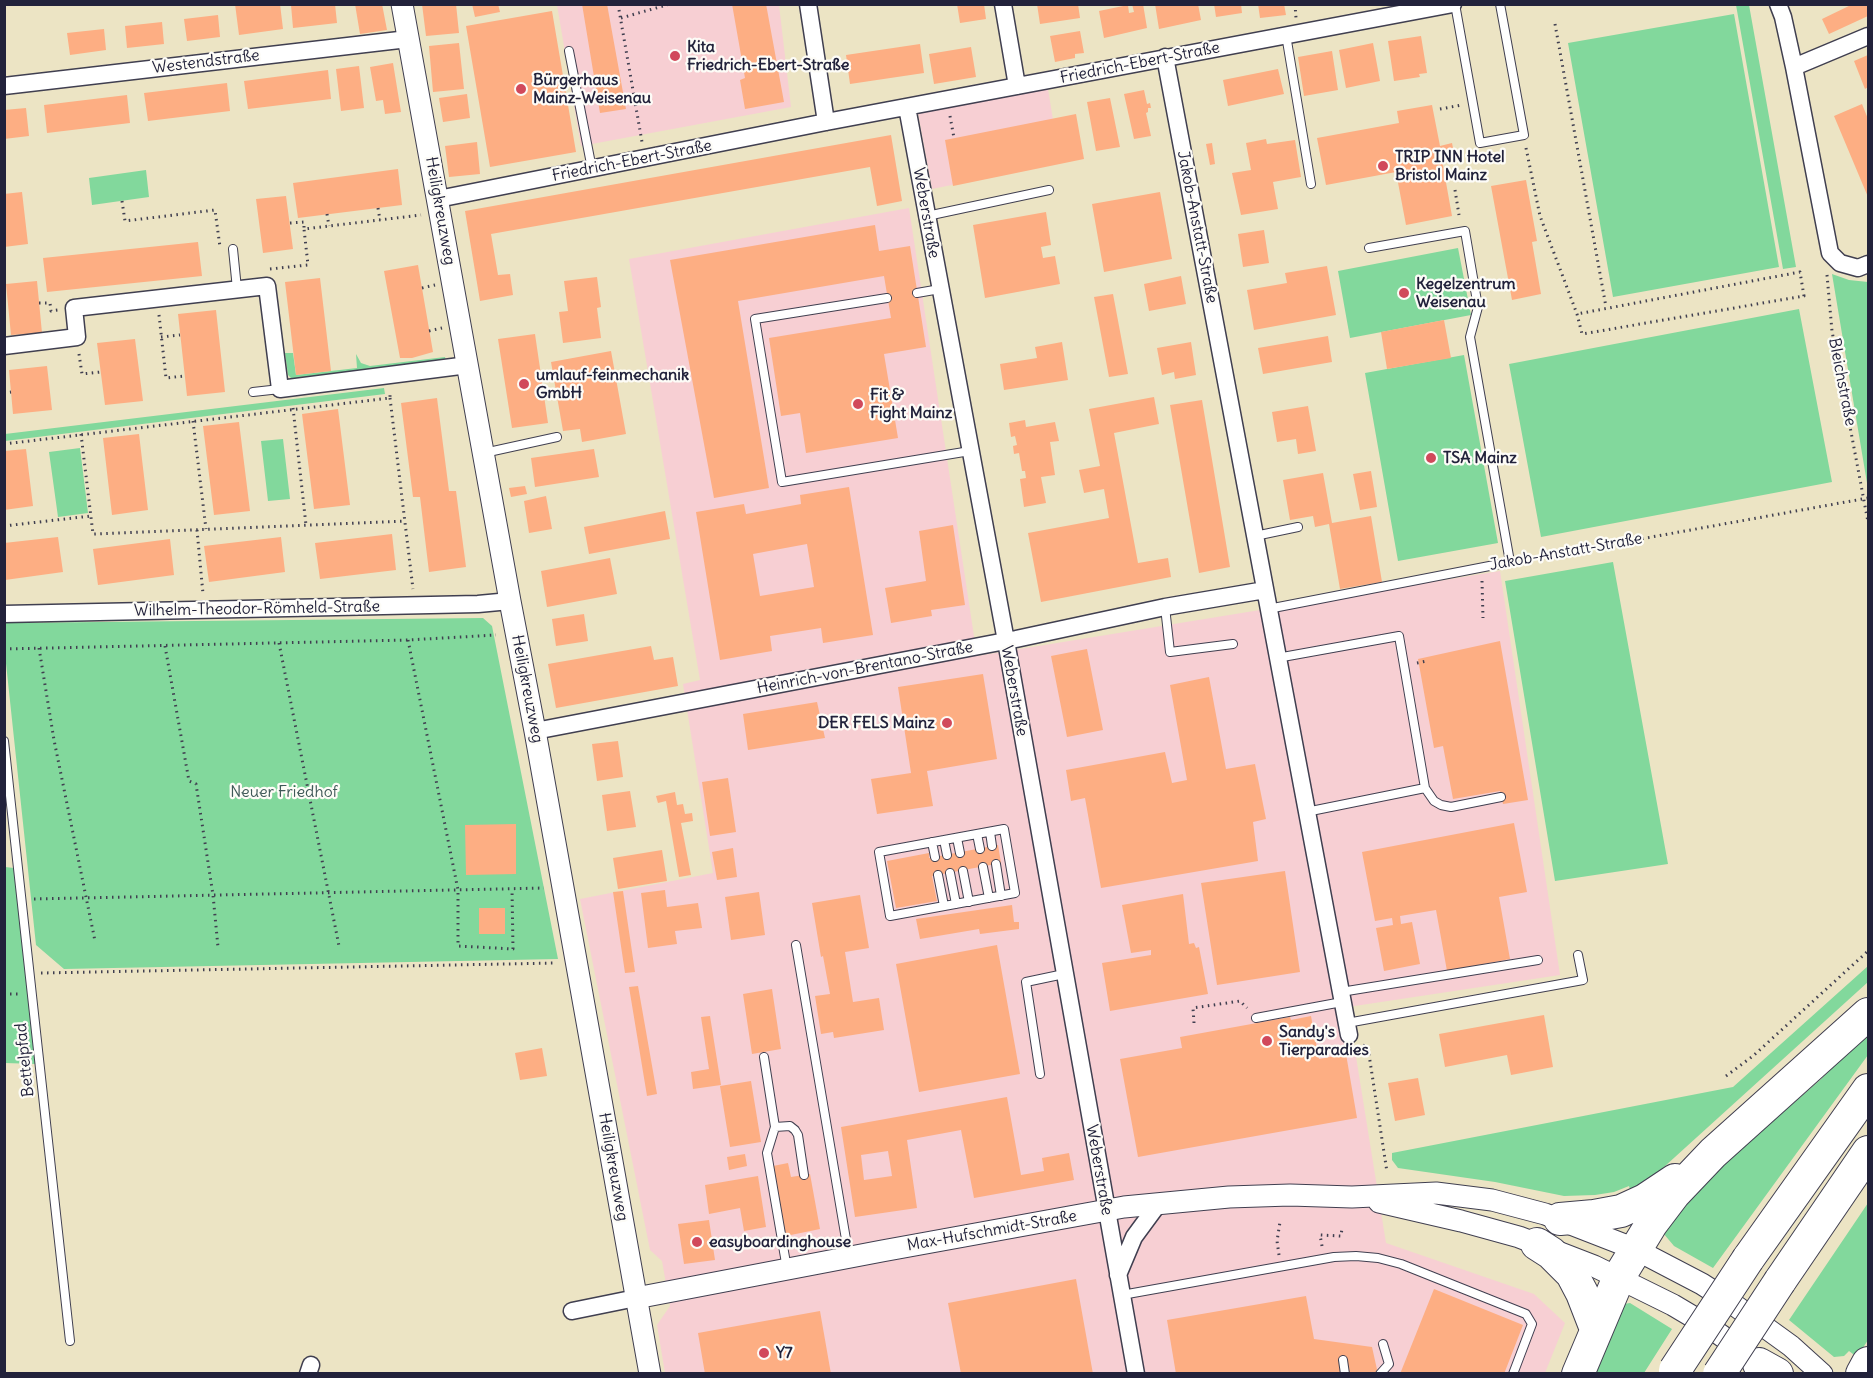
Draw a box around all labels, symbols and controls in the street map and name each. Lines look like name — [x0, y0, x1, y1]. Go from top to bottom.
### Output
place label: Kita Friedrich-Ebert-Straße — [687, 37, 849, 75]
street label: Friedrich-Ebert-Straße — [1058, 38, 1222, 88]
street label: Westendstraße — [151, 46, 261, 78]
marker: Kita Friedrich-Ebert-Straße — [668, 49, 682, 63]
place label: Bürgerhaus Mainz-Weisenau — [533, 70, 651, 108]
marker: Bürgerhaus Mainz-Weisenau — [514, 82, 528, 96]
street label: Friedrich-Ebert-Straße — [550, 136, 714, 186]
place label: TRIP INN Hotel Bristol Mainz — [1395, 147, 1505, 185]
street label: Jakob-Anstatt-Straße — [1173, 149, 1221, 305]
street label: Heiligkreuzweg — [421, 155, 459, 267]
marker: TRIP INN Hotel Bristol Mainz — [1376, 159, 1390, 173]
street label: Weberstraße — [909, 166, 943, 260]
place label: Kegelzentrum Weisenau — [1416, 274, 1516, 312]
marker: Kegelzentrum Weisenau — [1397, 286, 1411, 300]
street label: Bleichstraße — [1824, 336, 1860, 428]
place label: umlauf-feinmechanik GmbH — [536, 365, 689, 403]
marker: umlauf-feinmechanik GmbH — [517, 377, 531, 391]
place label: Fit & Fight Mainz — [870, 385, 952, 423]
marker: Fit & Fight Mainz — [851, 397, 865, 411]
place label: TSA Mainz — [1443, 448, 1517, 468]
marker: TSA Mainz — [1424, 451, 1438, 465]
street label: Jakob-Anstatt-Straße — [1488, 529, 1644, 575]
street label: Wilhelm-Theodor-Römheld-Straße — [134, 597, 380, 621]
street label: Heiligkreuzweg — [507, 633, 547, 745]
street label: Heinrich-von-Brentano-Straße — [755, 638, 975, 698]
street label: Weberstraße — [997, 644, 1031, 738]
place label: DER FELS Mainz — [818, 713, 935, 733]
marker: DER FELS Mainz — [940, 716, 954, 730]
park label: Neuer Friedhof — [230, 782, 338, 802]
street label: Bettelpfad — [12, 1022, 38, 1098]
place label: Sandy's Tierparadies — [1279, 1022, 1369, 1060]
marker: Sandy's Tierparadies — [1260, 1034, 1274, 1048]
street label: Heiligkreuzweg — [594, 1111, 632, 1223]
street label: Weberstraße — [1082, 1123, 1116, 1217]
street label: Max-Hufschmidt-Straße — [906, 1207, 1078, 1255]
place label: easyboardinghouse — [709, 1232, 851, 1252]
marker: easyboardinghouse — [690, 1235, 704, 1249]
place label: Y7 — [776, 1343, 793, 1363]
marker: Y7 — [757, 1346, 771, 1360]

